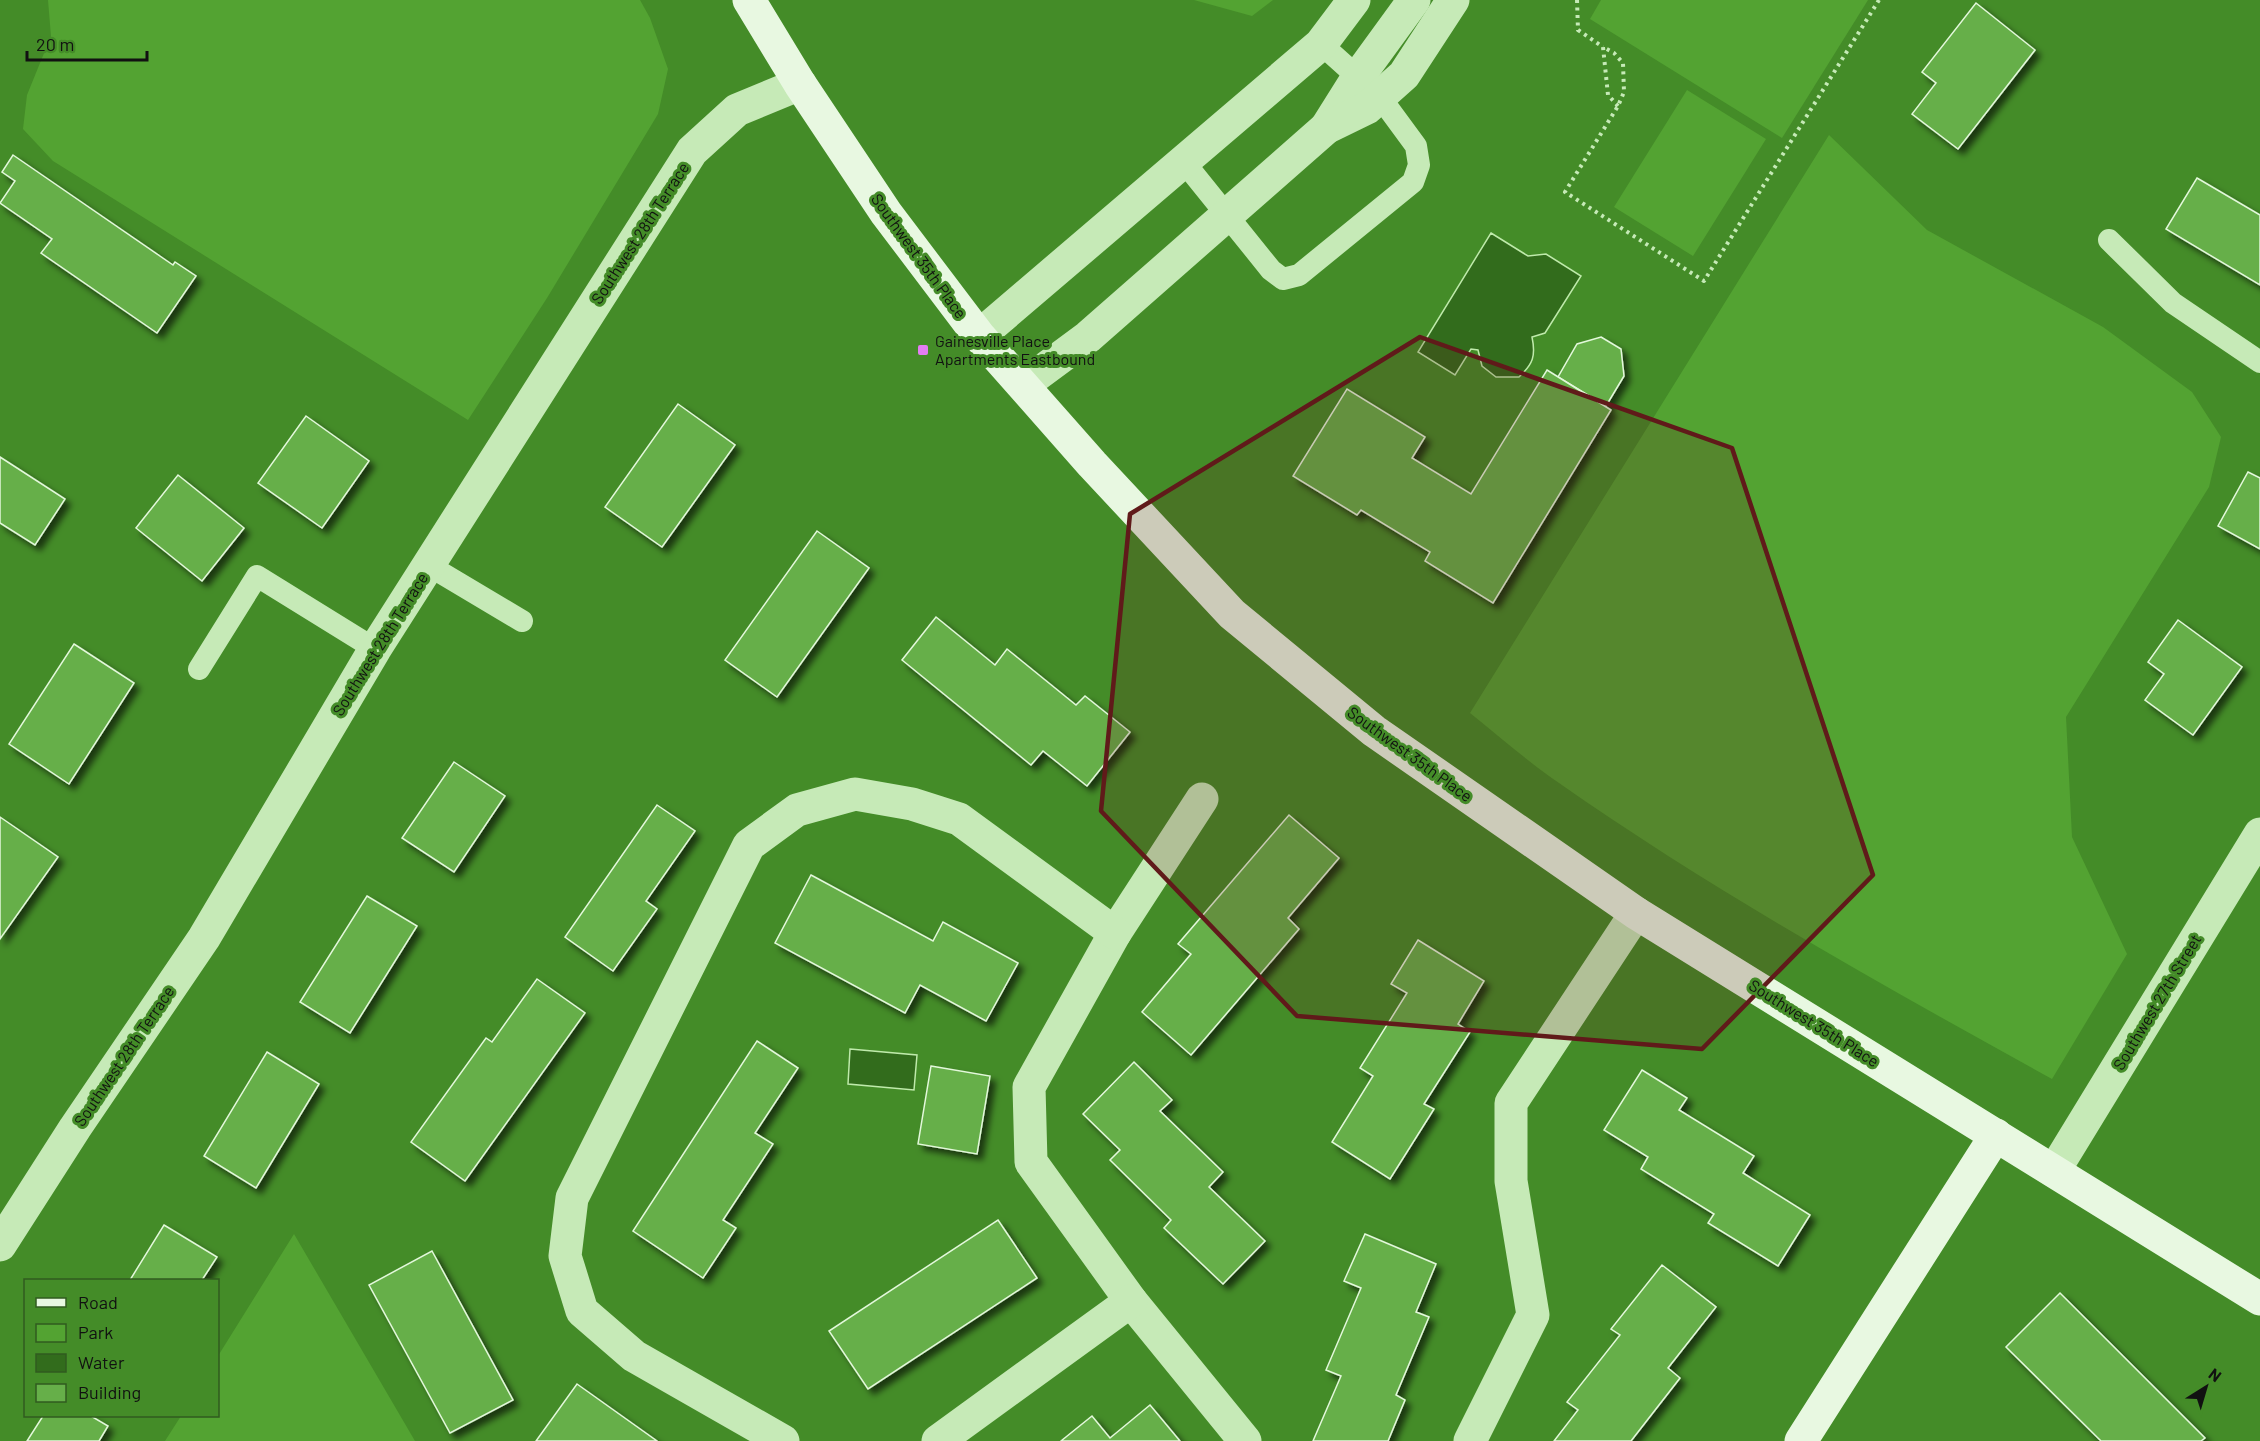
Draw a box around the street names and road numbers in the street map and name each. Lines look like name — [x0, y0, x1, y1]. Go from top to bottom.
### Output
street label: Southwest 28th Terrace — [587, 158, 692, 307]
street label: Southwest 35th Place — [868, 190, 971, 322]
street label: Southwest 28th Terrace — [328, 569, 431, 719]
street label: Southwest 35th Place — [1344, 702, 1476, 805]
street label: Southwest 27th Street — [2109, 931, 2205, 1073]
street label: Southwest 35th Place — [1746, 975, 1883, 1070]
street label: Southwest 28th Terrace — [70, 982, 178, 1129]

